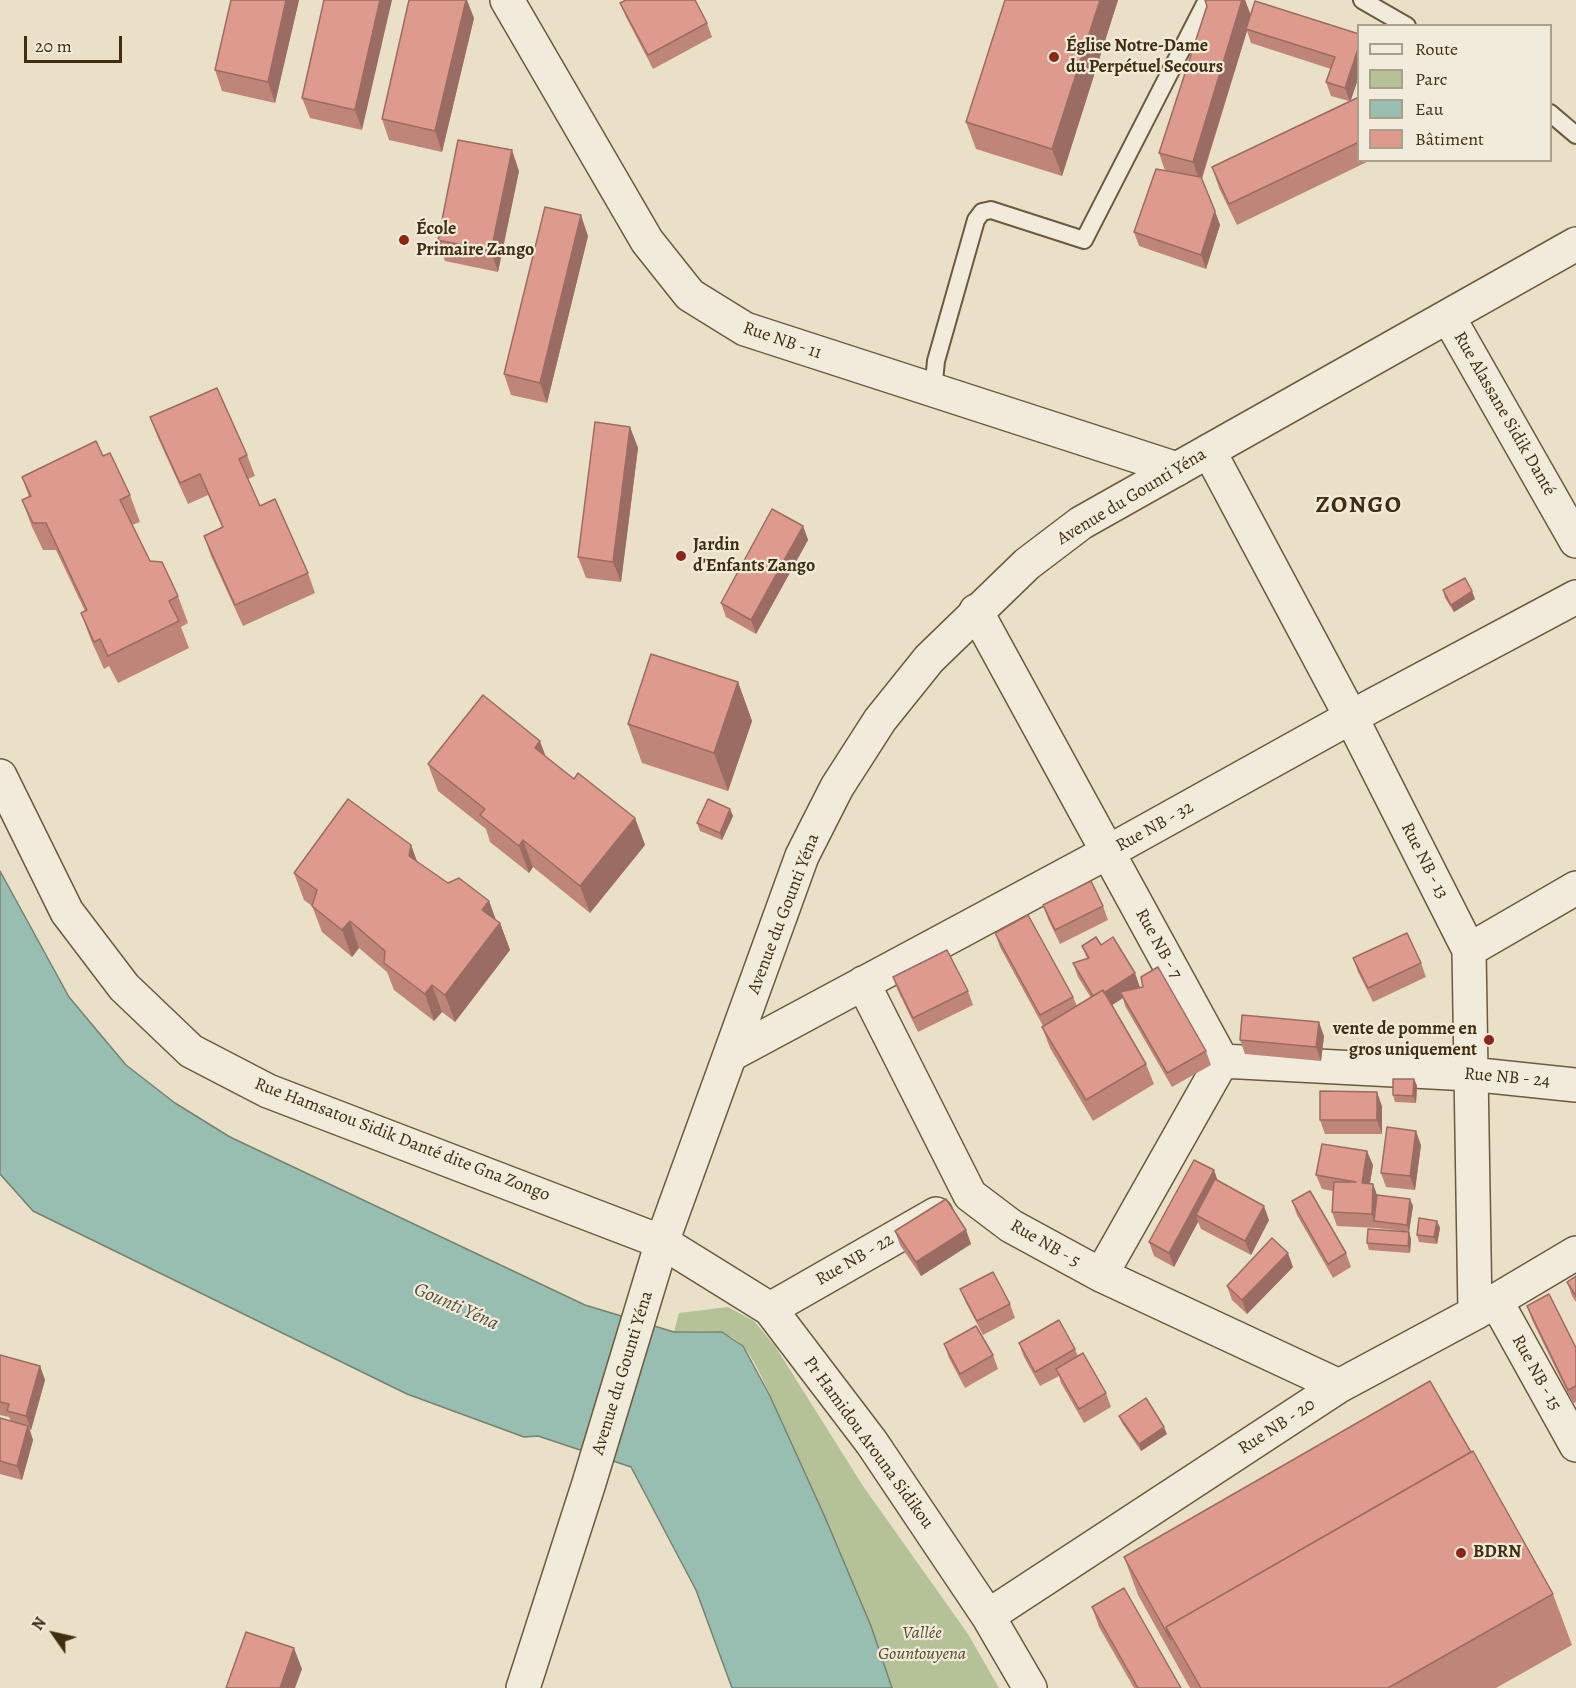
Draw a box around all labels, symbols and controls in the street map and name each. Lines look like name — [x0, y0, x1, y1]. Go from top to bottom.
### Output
scale bar — [27, 24, 124, 62]
legend — [1357, 24, 1552, 162]
text: 20 m — [35, 34, 72, 58]
place label: Église Notre-Dame du Perpétuel Secours — [1066, 36, 1223, 78]
text: Route — [1415, 37, 1458, 61]
marker: Église Notre-Dame du Perpétuel Secours — [1047, 50, 1061, 64]
text: Parc — [1415, 67, 1447, 91]
text: Eau — [1415, 97, 1443, 121]
text: Bâtiment — [1415, 127, 1484, 151]
place label: École Primaire Zango — [416, 219, 534, 262]
marker: École Primaire Zango — [397, 233, 411, 247]
street label: Rue NB - 11 — [740, 317, 824, 365]
street label: Rue Alassane Sidik Danté — [1448, 328, 1560, 500]
street label: Avenue du Gounti Yéna — [1053, 444, 1211, 550]
district label: ZONGO — [1316, 492, 1402, 520]
place label: Jardin d'Enfants Zango — [693, 535, 815, 578]
marker: Jardin d'Enfants Zango — [674, 549, 688, 563]
street label: Rue NB - 32 — [1112, 797, 1198, 857]
street label: Rue NB - 13 — [1396, 819, 1452, 903]
street label: Avenue du Gounti Yéna — [743, 831, 825, 997]
street label: Rue NB - 7 — [1130, 905, 1186, 983]
place label: vente de pomme en gros uniquement — [1333, 1019, 1477, 1062]
marker: vente de pomme en gros uniquement — [1482, 1033, 1496, 1047]
street label: Rue NB - 24 — [1463, 1063, 1551, 1093]
street label: Rue Hamsatou Sidik Danté dite Gna Zongo — [251, 1074, 553, 1206]
street label: Rue NB - 5 — [1006, 1215, 1084, 1273]
street label: Rue NB - 22 — [812, 1229, 898, 1291]
water label: Gounti Yéna — [410, 1278, 502, 1336]
street label: Avenue du Gounti Yéna — [588, 1288, 658, 1458]
street label: Rue NB - 15 — [1506, 1331, 1566, 1415]
street label: Pr Hamidou Arouna Sidikou — [798, 1353, 938, 1533]
street label: Rue NB - 20 — [1234, 1394, 1320, 1460]
place label: BDRN — [1473, 1542, 1521, 1564]
marker: BDRN — [1454, 1546, 1468, 1560]
north arrow — [24, 1604, 84, 1664]
text: N — [27, 1613, 51, 1635]
park label: Vallée Gountouyena — [878, 1623, 966, 1666]

